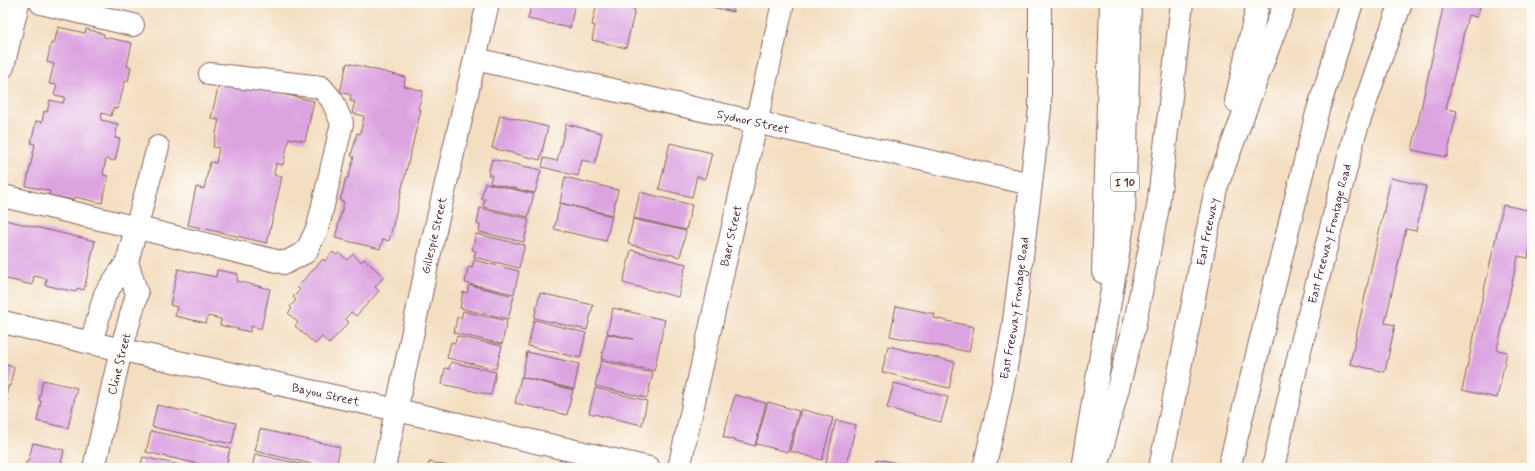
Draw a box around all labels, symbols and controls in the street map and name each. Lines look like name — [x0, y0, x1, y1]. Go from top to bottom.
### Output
street label: Sydnor Street — [715, 107, 791, 138]
street label: East Freeway Frontage Road — [1305, 162, 1356, 305]
road number: I 10 — [1111, 173, 1139, 191]
street label: Gillespie Street — [418, 195, 452, 275]
street label: East Freeway — [1194, 196, 1223, 267]
street label: Baer Street — [717, 203, 747, 268]
street label: East Freeway Frontage Road — [997, 236, 1033, 381]
street label: Cline Street — [105, 331, 135, 397]
street label: Bayou Street — [290, 380, 361, 411]

